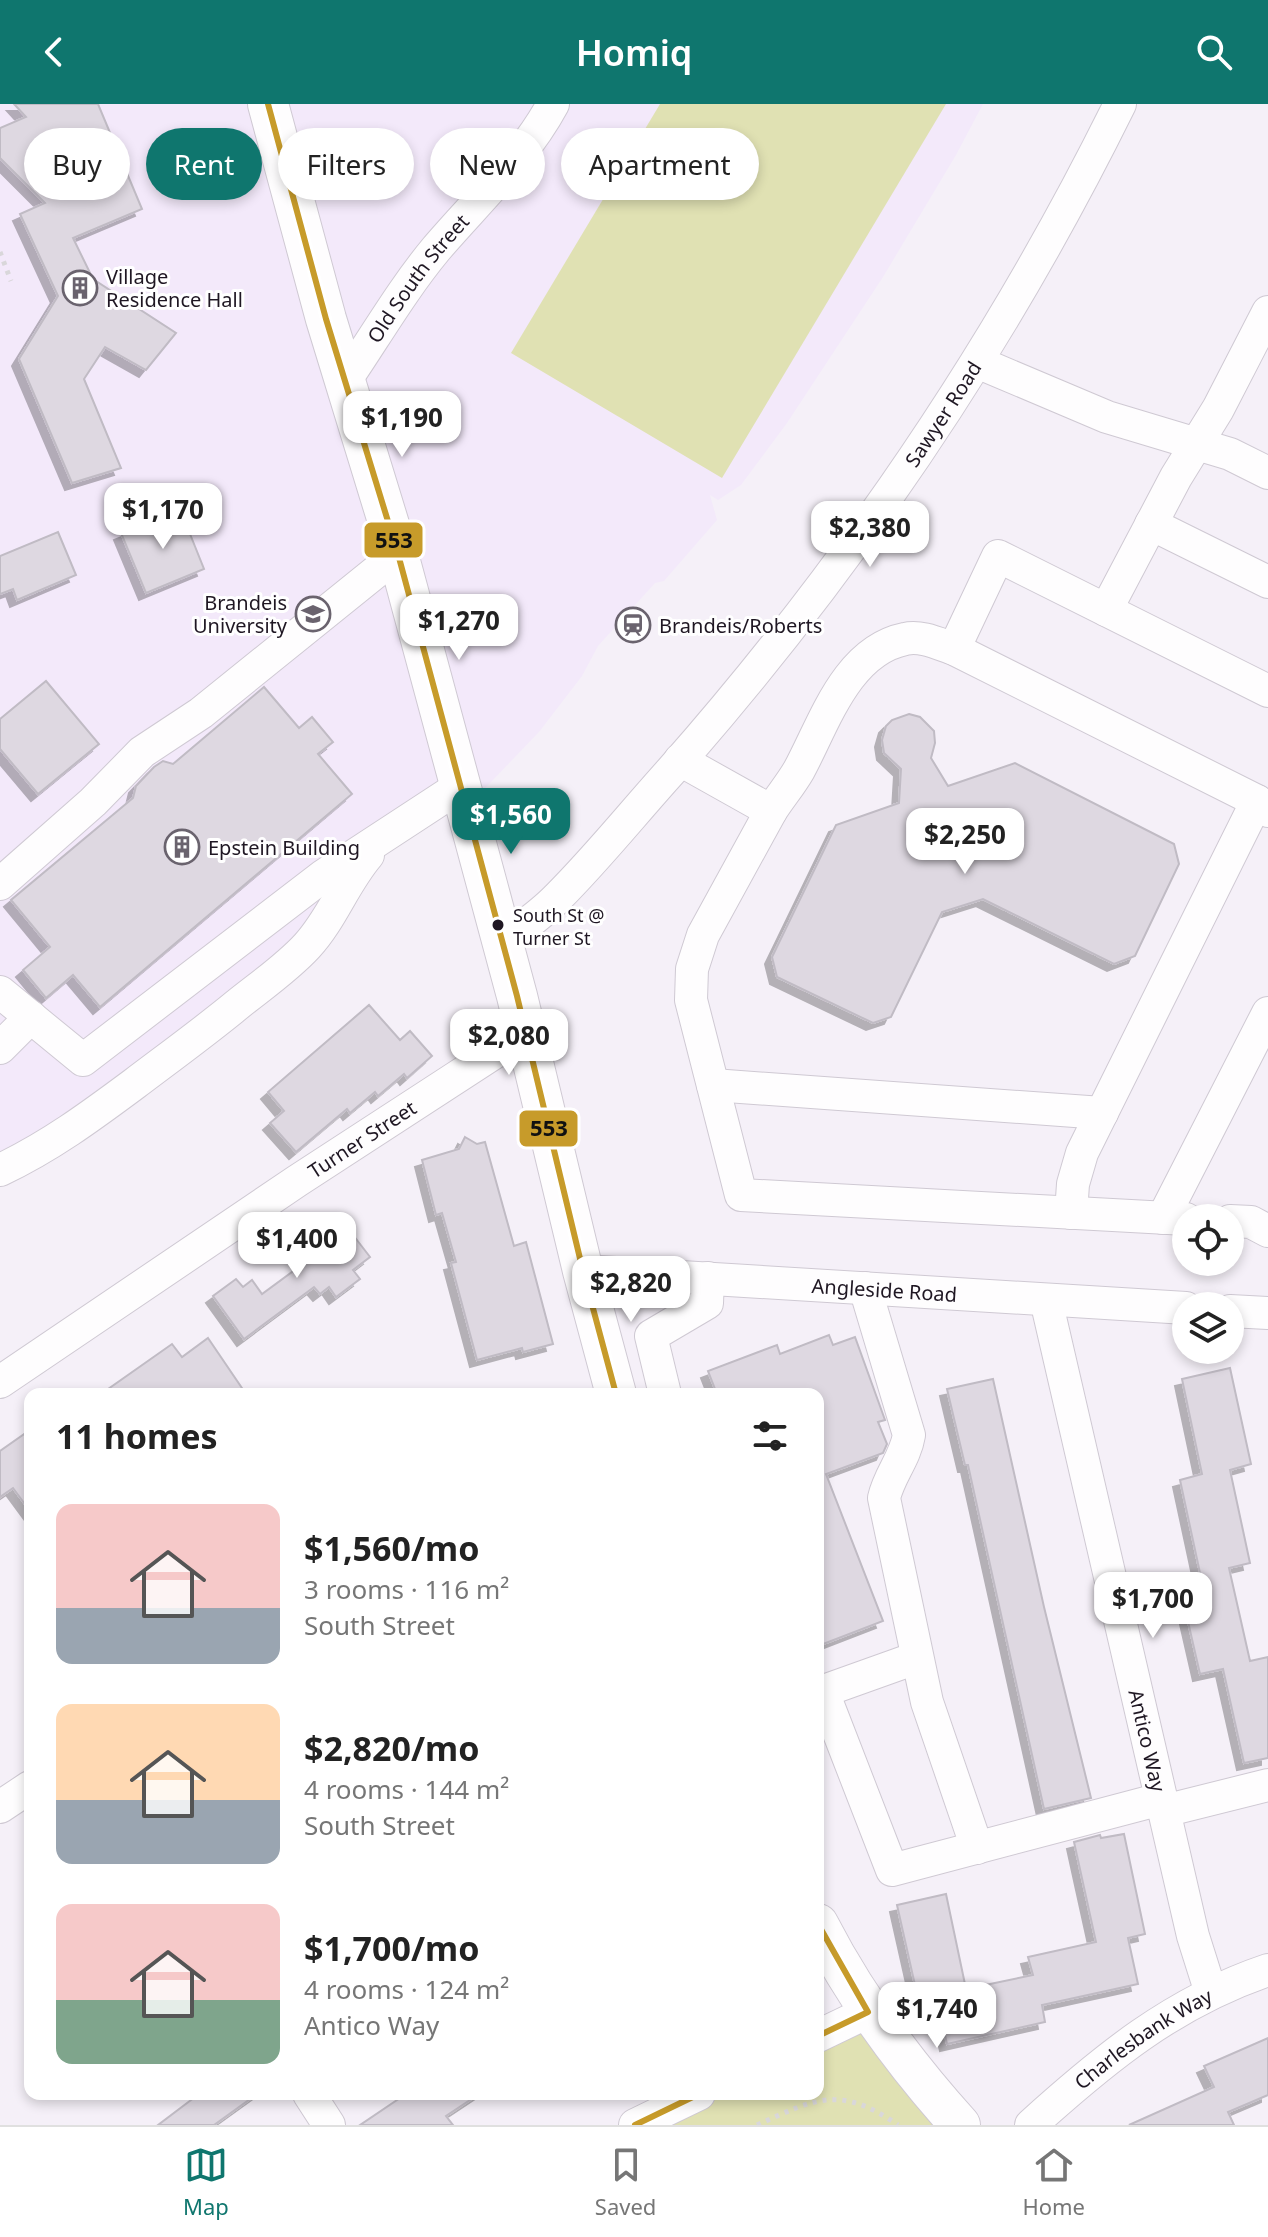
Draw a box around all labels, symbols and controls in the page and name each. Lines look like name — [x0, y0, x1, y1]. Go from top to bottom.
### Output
text: Homiq — [576, 28, 692, 77]
icon: back — [32, 30, 76, 74]
icon: search — [1192, 30, 1236, 74]
chip: Buy — [24, 128, 130, 200]
chip: Rent — [146, 128, 262, 200]
chip: Filters — [278, 128, 414, 200]
chip: New — [430, 128, 545, 200]
chip: Apartment — [561, 128, 759, 200]
street label: Old South Street — [360, 208, 474, 348]
place label: Village Residence Hall — [106, 263, 243, 313]
building icon: Village Residence Hall — [61, 269, 99, 307]
street label: Sawyer Road — [898, 356, 987, 472]
pin: $1,190 — [337, 391, 467, 459]
text: $1,190 — [361, 399, 443, 435]
pin: $1,170 — [98, 483, 228, 551]
text: $1,170 — [122, 491, 204, 527]
pin: $2,380 — [805, 501, 935, 569]
text: $2,380 — [829, 509, 911, 545]
line badge: 553 — [363, 521, 424, 559]
text: 553 — [375, 524, 413, 554]
place label: Brandeis University — [193, 589, 288, 639]
pin: $1,270 — [394, 594, 524, 662]
school or university icon: Brandeis University — [294, 595, 332, 633]
text: $1,270 — [418, 602, 500, 638]
station icon: Brandeis/Roberts — [614, 606, 652, 644]
place label: Brandeis/Roberts — [659, 612, 822, 639]
pin: $1,560 — [446, 788, 576, 856]
text: $1,560 — [470, 796, 552, 832]
pin: $2,250 — [900, 808, 1030, 876]
text: $2,250 — [924, 816, 1006, 852]
building icon: Epstein Building — [163, 828, 201, 866]
place label: Epstein Building — [208, 834, 360, 861]
place label: South St @ Turner St — [513, 903, 604, 950]
marker: South St @ Turner St — [490, 917, 506, 933]
pin: $2,080 — [444, 1009, 574, 1077]
text: $2,080 — [468, 1017, 550, 1053]
street label: Turner Street — [303, 1094, 421, 1184]
line badge: 553 — [518, 1109, 579, 1148]
text: 553 — [530, 1112, 568, 1142]
map controls — [1172, 1204, 1244, 1364]
button: locate — [1172, 1204, 1244, 1276]
pin: $1,400 — [232, 1212, 362, 1280]
text: $1,400 — [256, 1220, 338, 1256]
pin: $2,820 — [566, 1256, 696, 1324]
text: $2,820 — [590, 1264, 672, 1300]
street label: Angleside Road — [811, 1272, 958, 1307]
button: layers — [1172, 1292, 1244, 1364]
text: 11 homes — [56, 1413, 218, 1459]
icon: filters — [748, 1414, 792, 1458]
text: $1,560/mo — [304, 1525, 479, 1571]
icon: home — [120, 1536, 216, 1632]
text: 3 rooms · 116 m² — [304, 1571, 509, 1607]
pin: $1,700 — [1088, 1572, 1218, 1640]
text: $1,700 — [1112, 1580, 1194, 1616]
text: South Street — [304, 1607, 455, 1643]
street label: Antico Way — [1123, 1687, 1173, 1795]
text: $2,820/mo — [304, 1725, 479, 1771]
icon: home — [120, 1736, 216, 1832]
text: 4 rooms · 144 m² — [304, 1771, 509, 1807]
text: South Street — [304, 1807, 455, 1843]
text: $1,700/mo — [304, 1925, 479, 1971]
icon: home — [120, 1936, 216, 2032]
text: 4 rooms · 124 m² — [304, 1971, 509, 2007]
street label: Charlesbank Way — [1068, 1981, 1217, 2095]
pin: $1,740 — [872, 1982, 1002, 2050]
text: $1,740 — [896, 1990, 978, 2026]
text: Antico Way — [304, 2007, 439, 2043]
tab: Map — [183, 2143, 229, 2221]
tab: Saved — [595, 2143, 656, 2221]
tab: Home — [1022, 2143, 1085, 2221]

